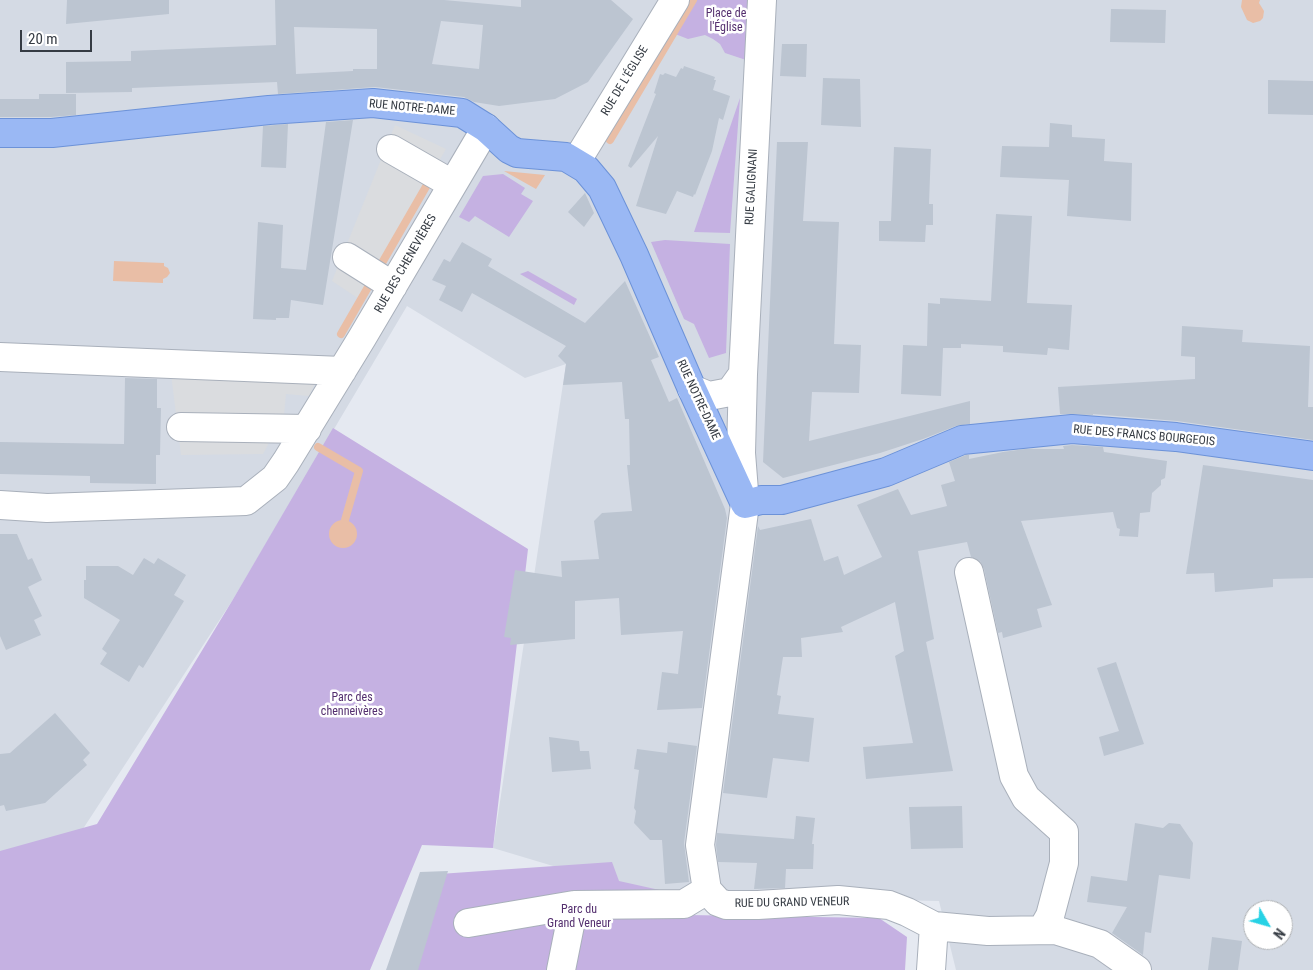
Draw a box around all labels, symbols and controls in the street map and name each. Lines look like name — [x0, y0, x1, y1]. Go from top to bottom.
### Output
park label: Place de l'Église — [706, 7, 746, 35]
scale bar — [22, 20, 95, 52]
text: 20 m — [28, 30, 58, 48]
street label: RUE DE L'ÉGLISE — [598, 43, 652, 119]
street label: RUE NOTRE-DAME — [368, 97, 456, 119]
street label: RUE GALIGNANI — [743, 148, 761, 226]
street label: RUE DES CHENEVIÈRES — [372, 212, 440, 316]
street label: RUE NOTRE-DAME — [673, 358, 723, 442]
street label: RUE DES FRANCS BOURGEOIS — [1073, 423, 1215, 449]
park label: Parc des chenneivères — [321, 691, 383, 719]
street label: RUE DU GRAND VENEUR — [734, 895, 850, 911]
north arrow — [1243, 900, 1293, 950]
park label: Parc du Grand Veneur — [547, 903, 611, 931]
text: N — [1270, 925, 1288, 942]

